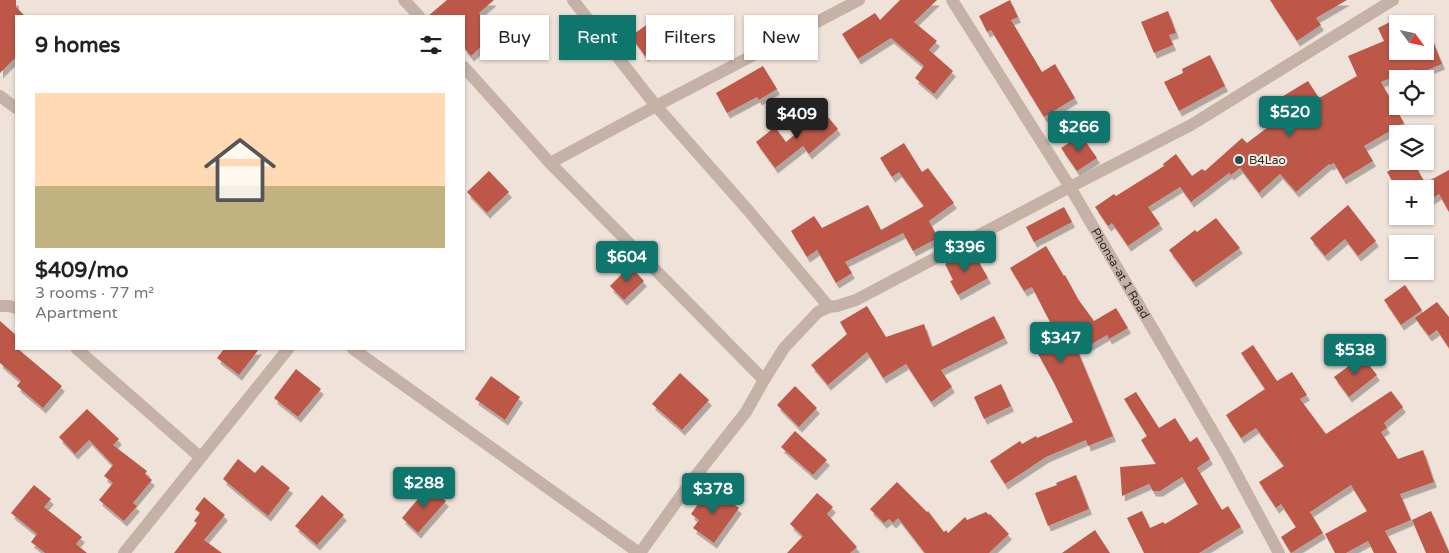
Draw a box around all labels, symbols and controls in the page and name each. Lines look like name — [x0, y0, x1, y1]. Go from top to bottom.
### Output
chip: Buy — [480, 15, 549, 60]
chip: Rent — [559, 15, 636, 60]
chip: Filters — [646, 15, 734, 60]
chip: New — [744, 15, 818, 60]
north arrow — [1389, 15, 1434, 60]
map controls — [1389, 15, 1434, 280]
icon: filters — [417, 31, 445, 59]
text: 9 homes — [35, 33, 120, 58]
button: locate — [1389, 70, 1434, 115]
pin: $520 — [1260, 96, 1320, 138]
pin: $409 — [767, 98, 827, 140]
text: $520 — [1270, 102, 1310, 122]
text: $409 — [777, 104, 817, 124]
pin: $266 — [1049, 110, 1109, 153]
text: $266 — [1059, 117, 1099, 137]
icon: home — [195, 125, 285, 215]
button: layers — [1389, 125, 1434, 170]
place label: B4Lao — [1249, 153, 1286, 167]
marker: B4Lao — [1233, 154, 1245, 166]
button: + — [1389, 180, 1434, 225]
street label: Phonsa-at 1 Road — [1088, 225, 1152, 321]
pin: $396 — [935, 230, 995, 273]
button: − — [1389, 235, 1434, 280]
text: $396 — [945, 237, 985, 257]
pin: $604 — [597, 240, 657, 283]
text: $604 — [607, 247, 647, 267]
text: $409/mo — [35, 258, 129, 283]
text: 3 rooms · 77 m² — [35, 283, 154, 303]
text: Apartment — [35, 303, 118, 323]
pin: $347 — [1031, 322, 1091, 364]
text: $347 — [1041, 328, 1081, 348]
pin: $538 — [1325, 334, 1385, 376]
text: $538 — [1335, 340, 1375, 360]
pin: $288 — [394, 466, 454, 509]
pin: $378 — [683, 472, 743, 515]
text: $288 — [404, 473, 444, 493]
text: $378 — [693, 479, 733, 499]

